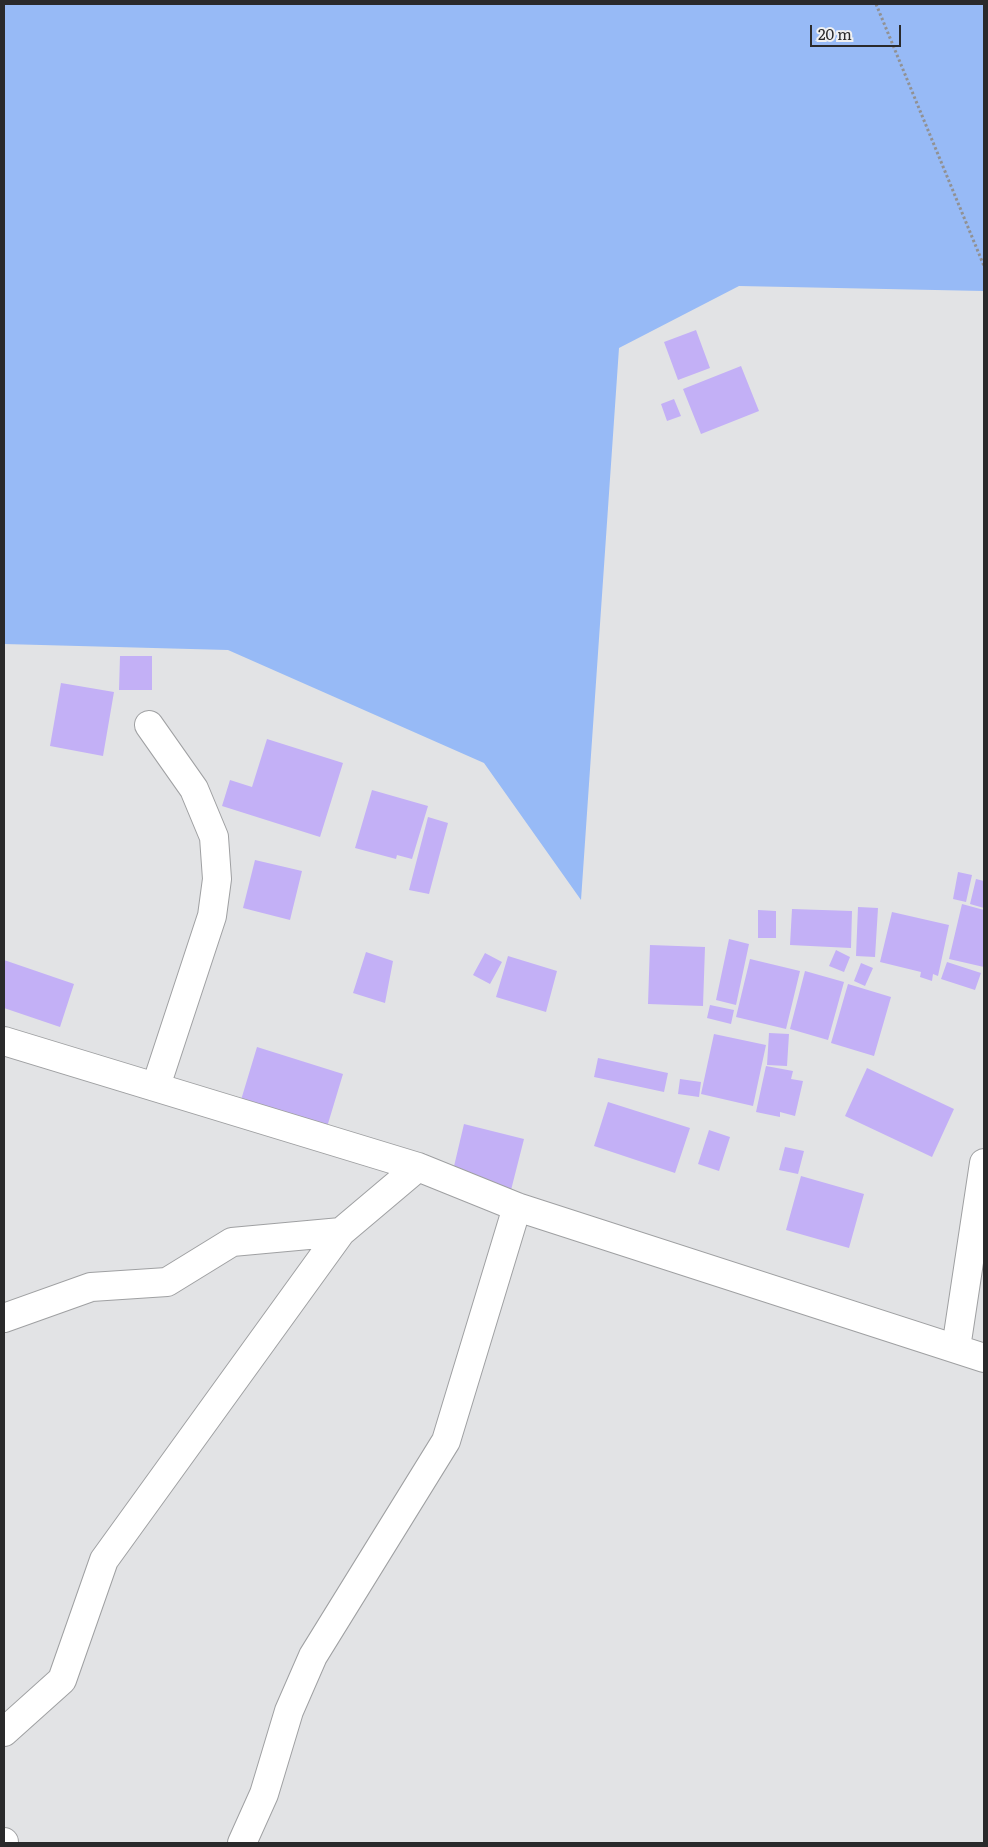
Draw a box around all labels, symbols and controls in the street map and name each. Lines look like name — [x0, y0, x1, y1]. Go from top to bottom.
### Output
scale bar — [813, 15, 904, 47]
text: 20 m — [818, 22, 852, 45]

